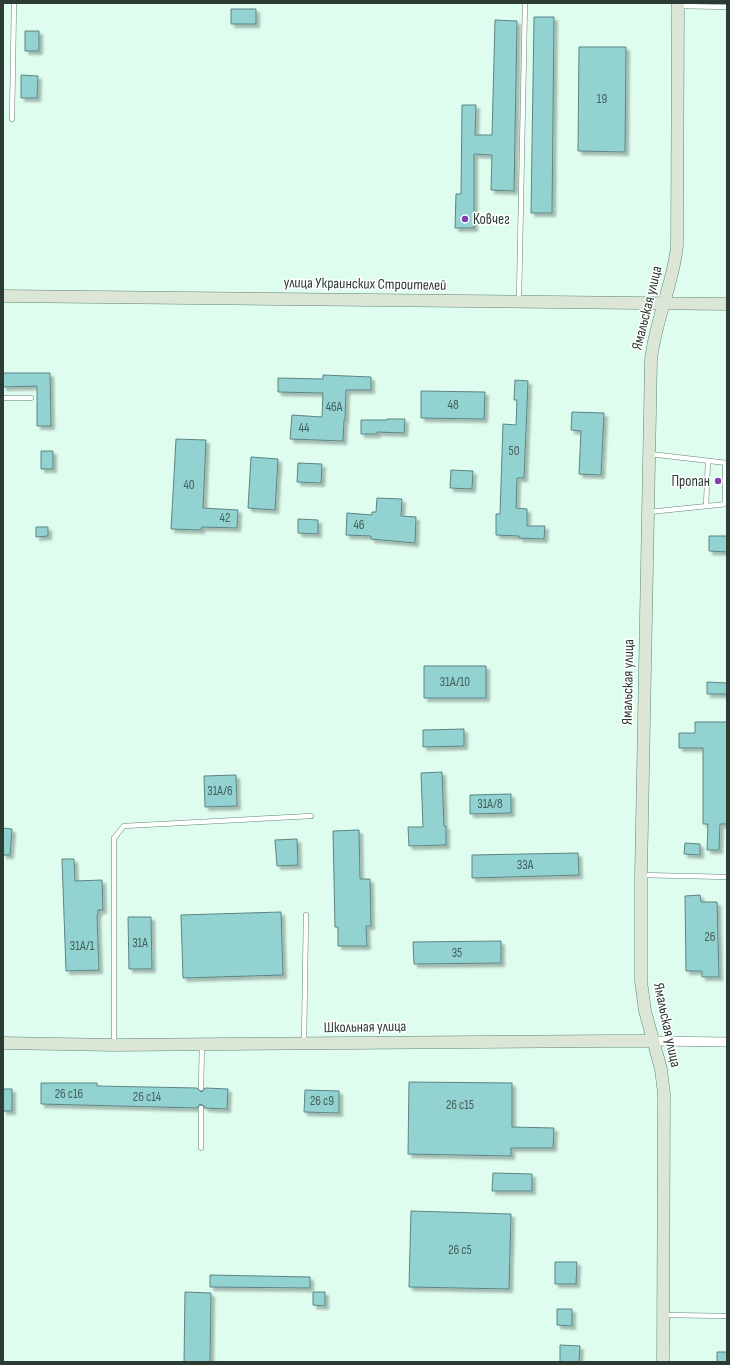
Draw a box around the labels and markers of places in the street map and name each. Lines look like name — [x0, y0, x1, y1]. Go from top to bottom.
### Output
place label: Ковчег — [473, 210, 510, 229]
marker: Ковчег — [460, 214, 470, 224]
place label: Пропан — [671, 472, 710, 491]
marker: Пропан — [713, 476, 723, 486]

